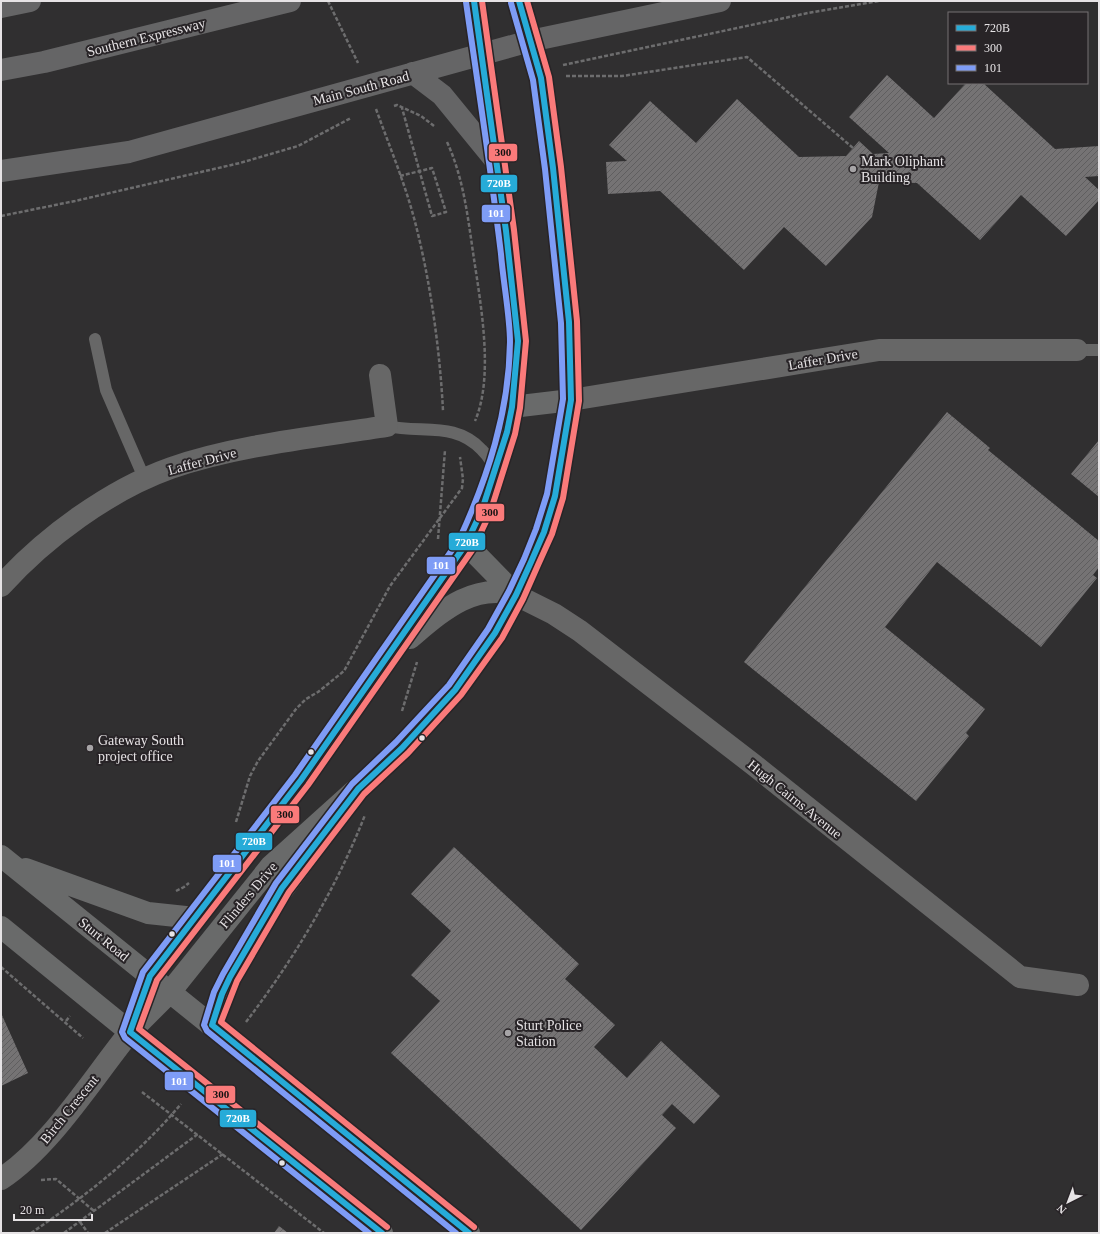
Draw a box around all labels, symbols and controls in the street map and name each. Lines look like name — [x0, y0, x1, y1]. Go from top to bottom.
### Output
legend — [948, 12, 1088, 84]
street label: Southern Expressway — [85, 15, 207, 59]
text: 720B — [984, 21, 1010, 35]
text: 300 — [984, 41, 1002, 55]
text: 101 — [984, 61, 1002, 75]
street label: Main South Road — [311, 68, 411, 109]
line badge: 300 — [488, 143, 518, 162]
text: 300 — [495, 146, 512, 158]
place label: Mark Oliphant Building — [861, 154, 944, 185]
marker: Mark Oliphant Building — [848, 164, 858, 174]
line badge: 720B — [480, 174, 518, 193]
text: 720B — [487, 177, 512, 189]
line badge: 101 — [481, 204, 511, 223]
text: 101 — [488, 207, 504, 219]
street label: Laffer Drive — [787, 346, 859, 373]
street label: Laffer Drive — [166, 445, 238, 478]
line badge: 300 — [475, 503, 505, 522]
text: 300 — [482, 506, 499, 518]
line badge: 720B — [448, 532, 486, 551]
text: 720B — [455, 536, 480, 548]
line badge: 101 — [426, 556, 456, 575]
text: 101 — [433, 559, 449, 571]
place label: Gateway South project office — [98, 733, 184, 764]
unlabelled marker — [417, 733, 427, 743]
marker: Gateway South project office — [85, 743, 95, 753]
unlabelled marker — [306, 747, 316, 757]
street label: Hugh Cairns Avenue — [745, 757, 845, 842]
line badge: 300 — [270, 805, 300, 824]
text: 300 — [277, 808, 294, 820]
line badge: 720B — [235, 832, 273, 851]
text: 720B — [242, 835, 267, 847]
line badge: 101 — [212, 854, 242, 873]
text: 101 — [219, 857, 235, 869]
street label: Flinders Drive — [217, 859, 280, 931]
street label: Sturt Road — [76, 915, 132, 964]
unlabelled marker — [167, 929, 177, 939]
place label: Sturt Police Station — [516, 1018, 582, 1049]
marker: Sturt Police Station — [503, 1028, 513, 1038]
line badge: 101 — [164, 1071, 194, 1091]
street label: Birch Crescent — [37, 1072, 102, 1147]
text: 101 — [171, 1075, 187, 1087]
line badge: 300 — [205, 1085, 236, 1104]
text: 300 — [213, 1088, 230, 1100]
line badge: 720B — [219, 1109, 257, 1128]
text: 720B — [226, 1112, 251, 1124]
unlabelled marker — [277, 1158, 287, 1168]
north arrow — [1048, 1182, 1088, 1222]
scale bar — [14, 1196, 92, 1222]
text: N — [1054, 1202, 1068, 1217]
text: 20 m — [20, 1203, 45, 1217]

